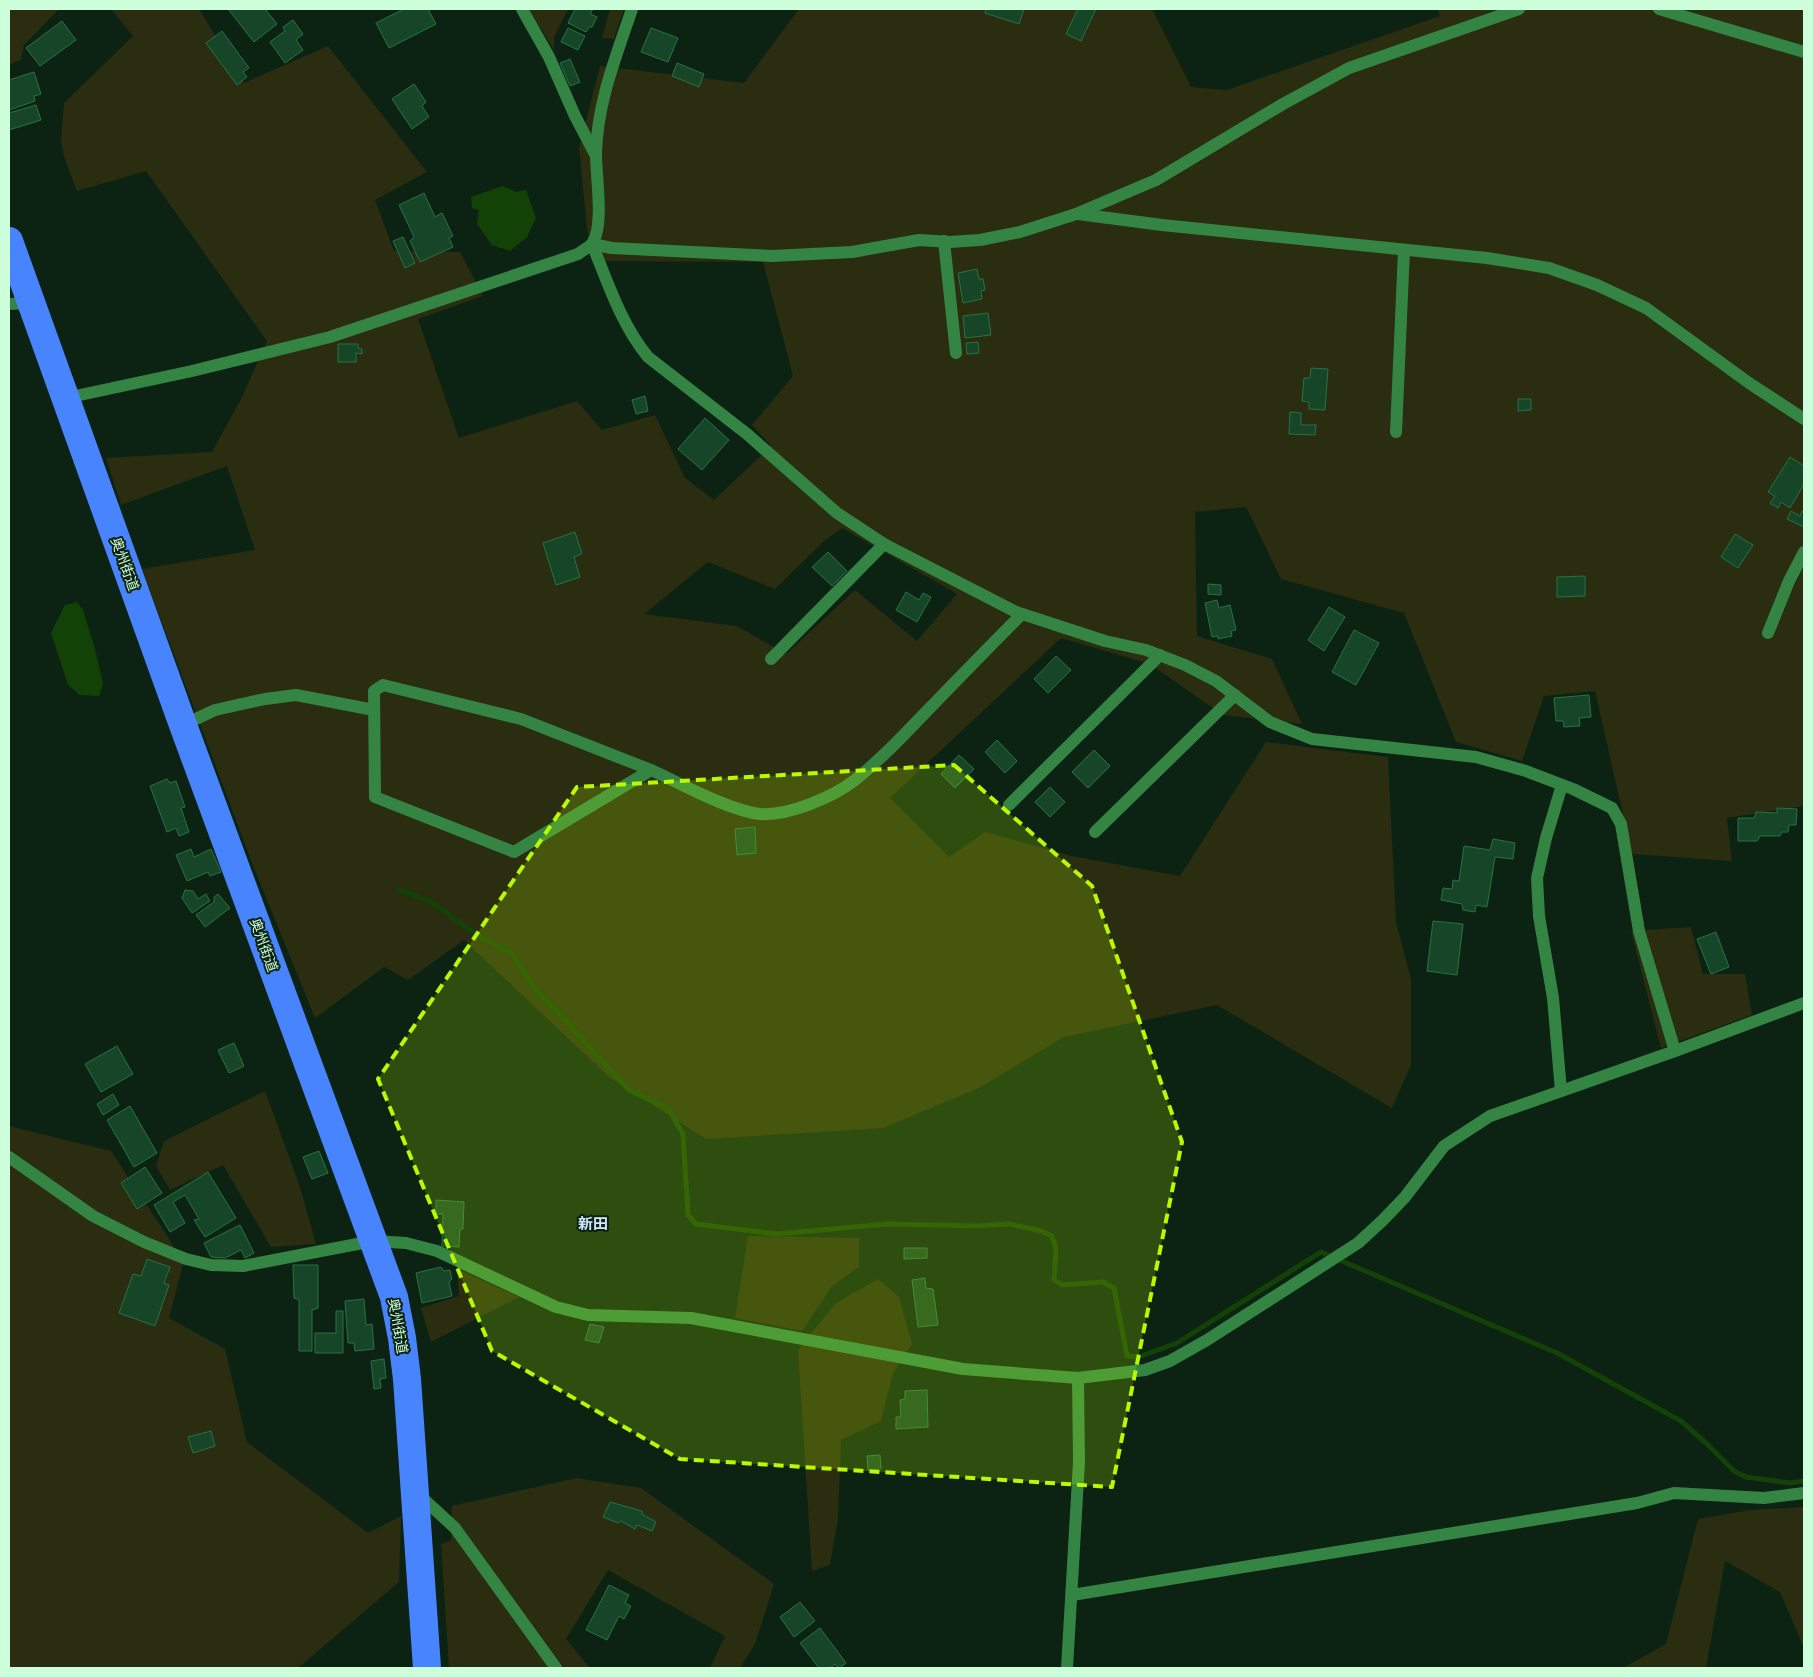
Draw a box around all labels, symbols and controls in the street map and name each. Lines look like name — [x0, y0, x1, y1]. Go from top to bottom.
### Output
street label: 奥州街道 — [106, 534, 144, 594]
street label: 奥州街道 — [245, 915, 283, 975]
district label: 新田 — [578, 1213, 608, 1234]
street label: 奥州街道 — [383, 1297, 413, 1355]

